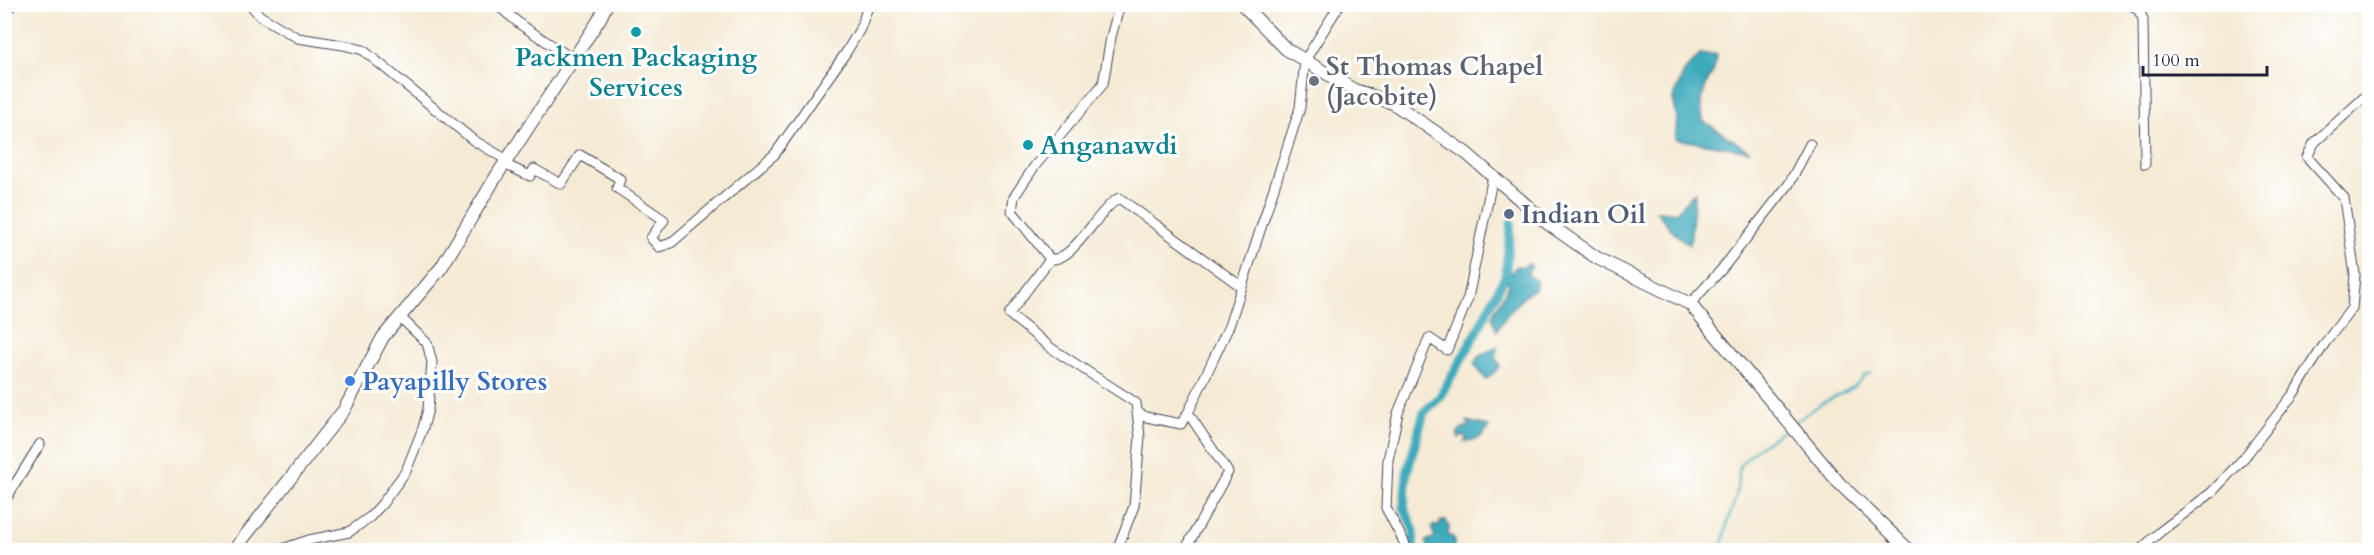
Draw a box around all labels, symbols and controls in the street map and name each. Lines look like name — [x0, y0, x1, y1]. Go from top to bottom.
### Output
marker: Packmen Packaging Services — [629, 25, 643, 39]
scale bar — [2143, 39, 2268, 77]
place label: Packmen Packaging Services — [515, 40, 757, 105]
text: 100 m — [2152, 48, 2200, 73]
place label: St Thomas Chapel (Jacobite) — [1326, 49, 1544, 114]
marker: St Thomas Chapel (Jacobite) — [1307, 74, 1321, 88]
place label: Anganawdi — [1040, 128, 1178, 163]
marker: Anganawdi — [1021, 138, 1035, 152]
place label: Indian Oil — [1521, 197, 1646, 232]
marker: Indian Oil — [1502, 207, 1516, 221]
place label: Payapilly Stores — [362, 364, 547, 399]
marker: Payapilly Stores — [343, 374, 357, 388]

